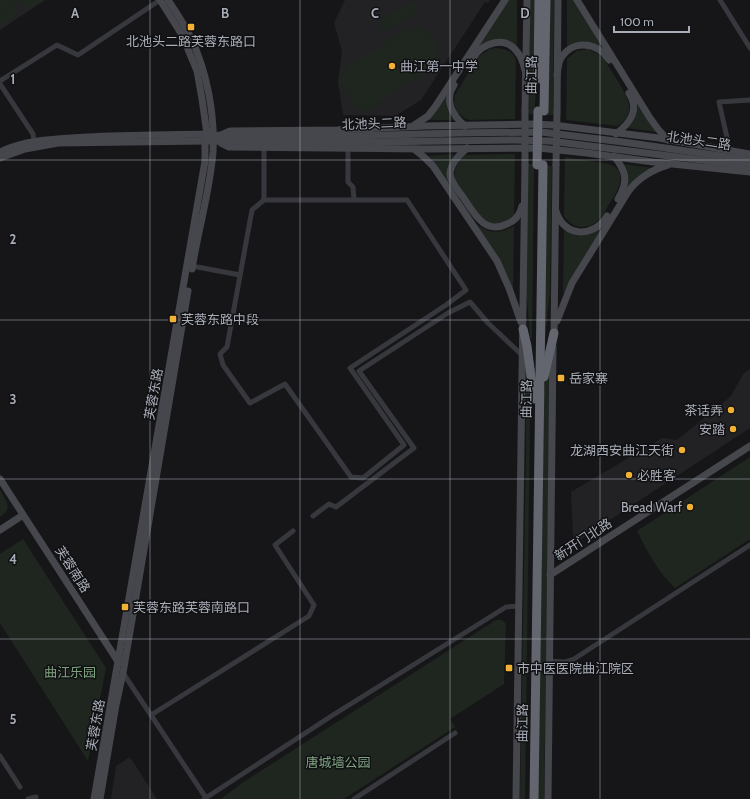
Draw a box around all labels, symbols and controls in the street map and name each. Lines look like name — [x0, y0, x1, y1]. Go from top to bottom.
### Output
text: A — [71, 5, 80, 21]
text: B — [221, 5, 229, 21]
text: C — [371, 5, 379, 21]
text: D — [520, 5, 530, 21]
scale bar — [614, 8, 689, 34]
text: 100 m — [620, 14, 654, 29]
marker: 北池头二路芙蓉东路口 — [186, 22, 196, 32]
place label: 北池头二路芙蓉东路口 — [126, 33, 256, 49]
street label: 曲江路 — [523, 55, 539, 95]
place label: 曲江第一中学 — [400, 58, 478, 74]
marker: 曲江第一中学 — [387, 61, 397, 71]
text: 1 — [11, 71, 15, 87]
street label: 北池头二路 — [341, 114, 407, 132]
street label: 北池头二路 — [666, 128, 732, 152]
text: 2 — [10, 231, 17, 247]
place label: 芙蓉东路中段 — [181, 311, 259, 327]
marker: 芙蓉东路中段 — [168, 314, 178, 324]
street label: 芙蓉东路 — [141, 367, 165, 421]
place label: 岳家寨 — [569, 370, 608, 386]
marker: 岳家寨 — [556, 373, 566, 383]
street label: 曲江路 — [518, 379, 534, 419]
text: 3 — [9, 391, 17, 407]
place label: 茶话弄 — [684, 402, 723, 418]
marker: 茶话弄 — [726, 405, 736, 415]
place label: 安踏 — [699, 421, 725, 437]
marker: 安踏 — [728, 424, 738, 434]
place label: 龙湖西安曲江天街 — [570, 442, 674, 458]
marker: 龙湖西安曲江天街 — [677, 445, 687, 455]
place label: 必胜客 — [637, 467, 676, 483]
marker: 必胜客 — [624, 470, 634, 480]
place label: Bread Warf — [621, 499, 683, 515]
marker: Bread Warf — [685, 502, 695, 512]
street label: 新开门北路 — [551, 515, 615, 563]
street label: 芙蓉南路 — [52, 543, 94, 595]
text: 4 — [9, 551, 17, 567]
place label: 芙蓉东路芙蓉南路口 — [133, 599, 250, 615]
marker: 芙蓉东路芙蓉南路口 — [120, 602, 130, 612]
place label: 市中医医院曲江院区 — [517, 660, 634, 676]
marker: 市中医医院曲江院区 — [504, 663, 514, 673]
park label: 曲江乐园 — [44, 664, 96, 680]
street label: 芙蓉东路 — [83, 698, 107, 752]
street label: 曲江路 — [514, 703, 530, 743]
text: 5 — [10, 711, 17, 727]
park label: 唐城墙公园 — [305, 754, 371, 770]

